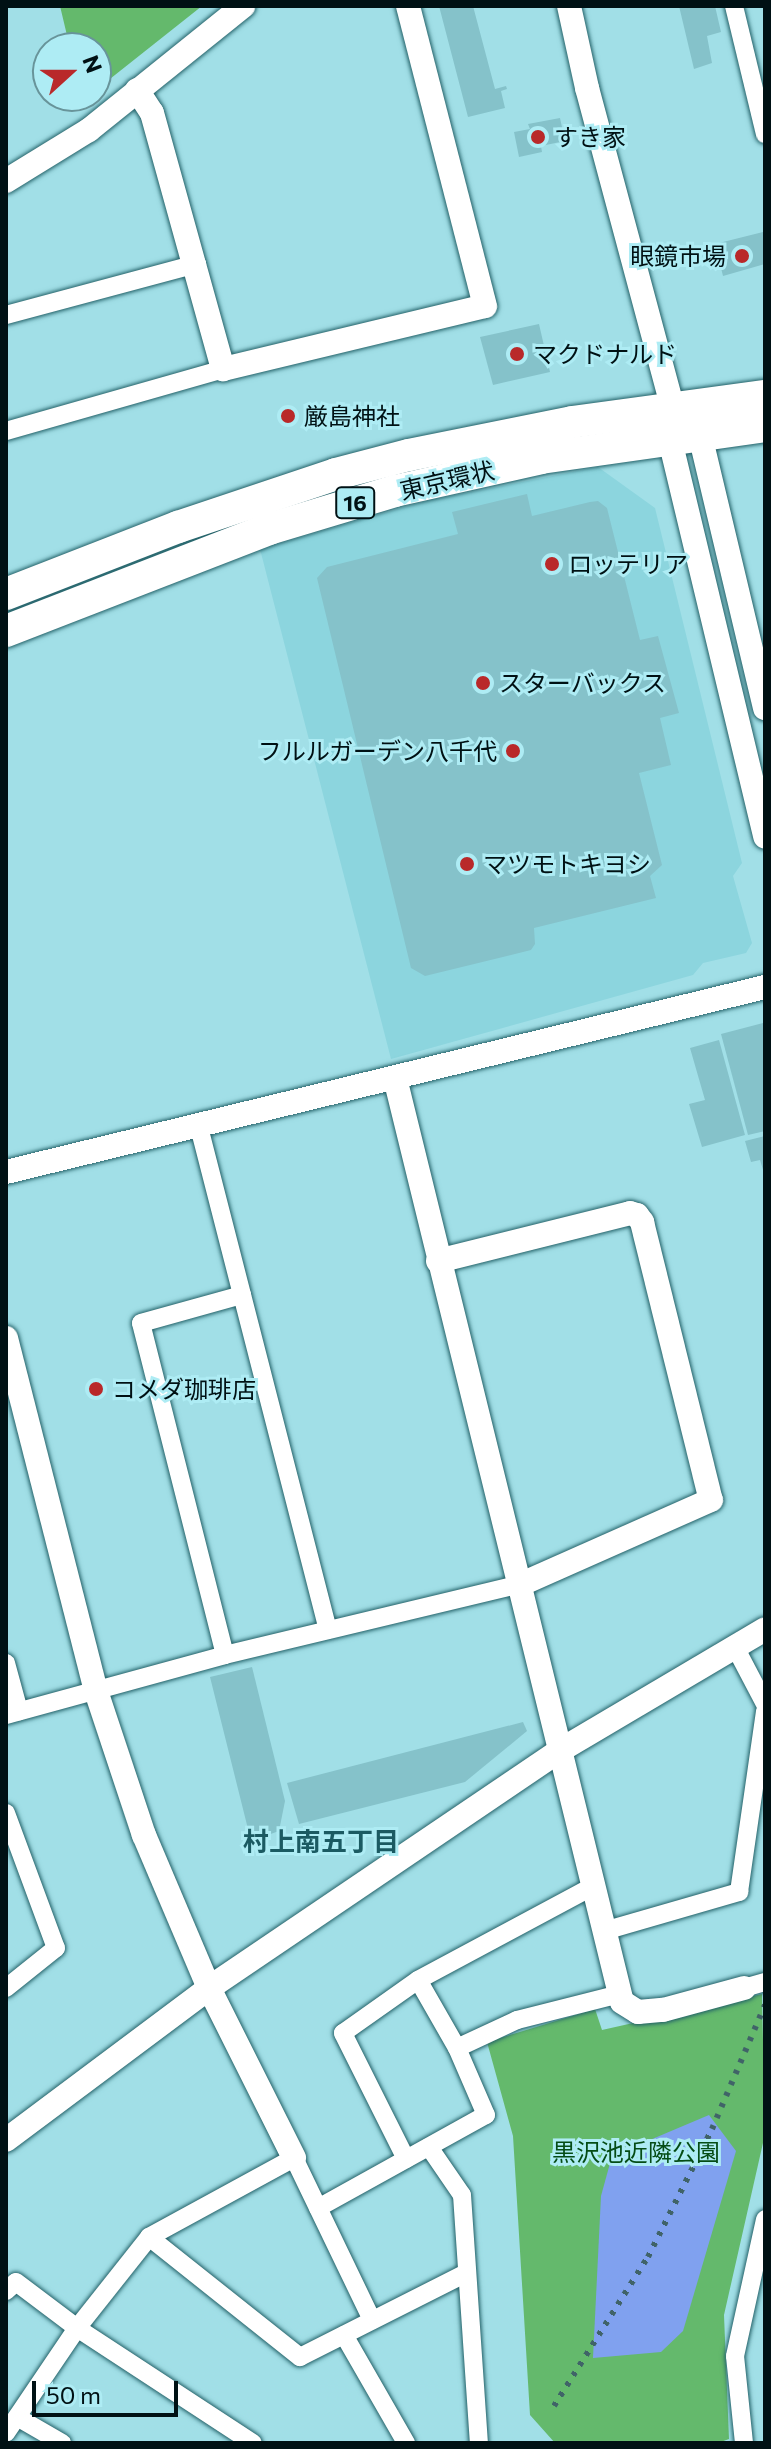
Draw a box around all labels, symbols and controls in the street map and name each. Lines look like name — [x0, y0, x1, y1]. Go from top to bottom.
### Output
north arrow — [32, 32, 112, 112]
text: N — [77, 51, 109, 76]
place label: すき家 — [554, 123, 626, 151]
marker: すき家 — [529, 128, 547, 146]
place label: 眼鏡市場 — [630, 242, 726, 270]
marker: 眼鏡市場 — [733, 247, 751, 265]
place label: マクドナルド — [533, 340, 677, 368]
marker: マクドナルド — [508, 345, 526, 363]
place label: 厳島神社 — [304, 402, 400, 430]
marker: 厳島神社 — [279, 407, 297, 425]
street label: 東京環状 — [397, 455, 497, 505]
road number: 16 — [335, 485, 375, 521]
place label: ロッテリア — [568, 550, 688, 578]
marker: ロッテリア — [543, 555, 561, 573]
place label: スターバックス — [499, 669, 667, 697]
marker: スターバックス — [474, 674, 492, 692]
place label: フルルガーデン八千代 — [257, 737, 497, 765]
marker: フルルガーデン八千代 — [504, 742, 522, 760]
place label: マツモトキヨシ — [483, 850, 651, 878]
marker: マツモトキヨシ — [458, 855, 476, 873]
place label: コメダ珈琲店 — [112, 1375, 256, 1403]
marker: コメダ珈琲店 — [87, 1380, 105, 1398]
district label: 村上南五丁目 — [243, 1825, 399, 1857]
park label: 黒沢池近隣公園 — [552, 2138, 720, 2166]
scale bar — [36, 2365, 182, 2415]
text: 50 m — [46, 2380, 101, 2409]

